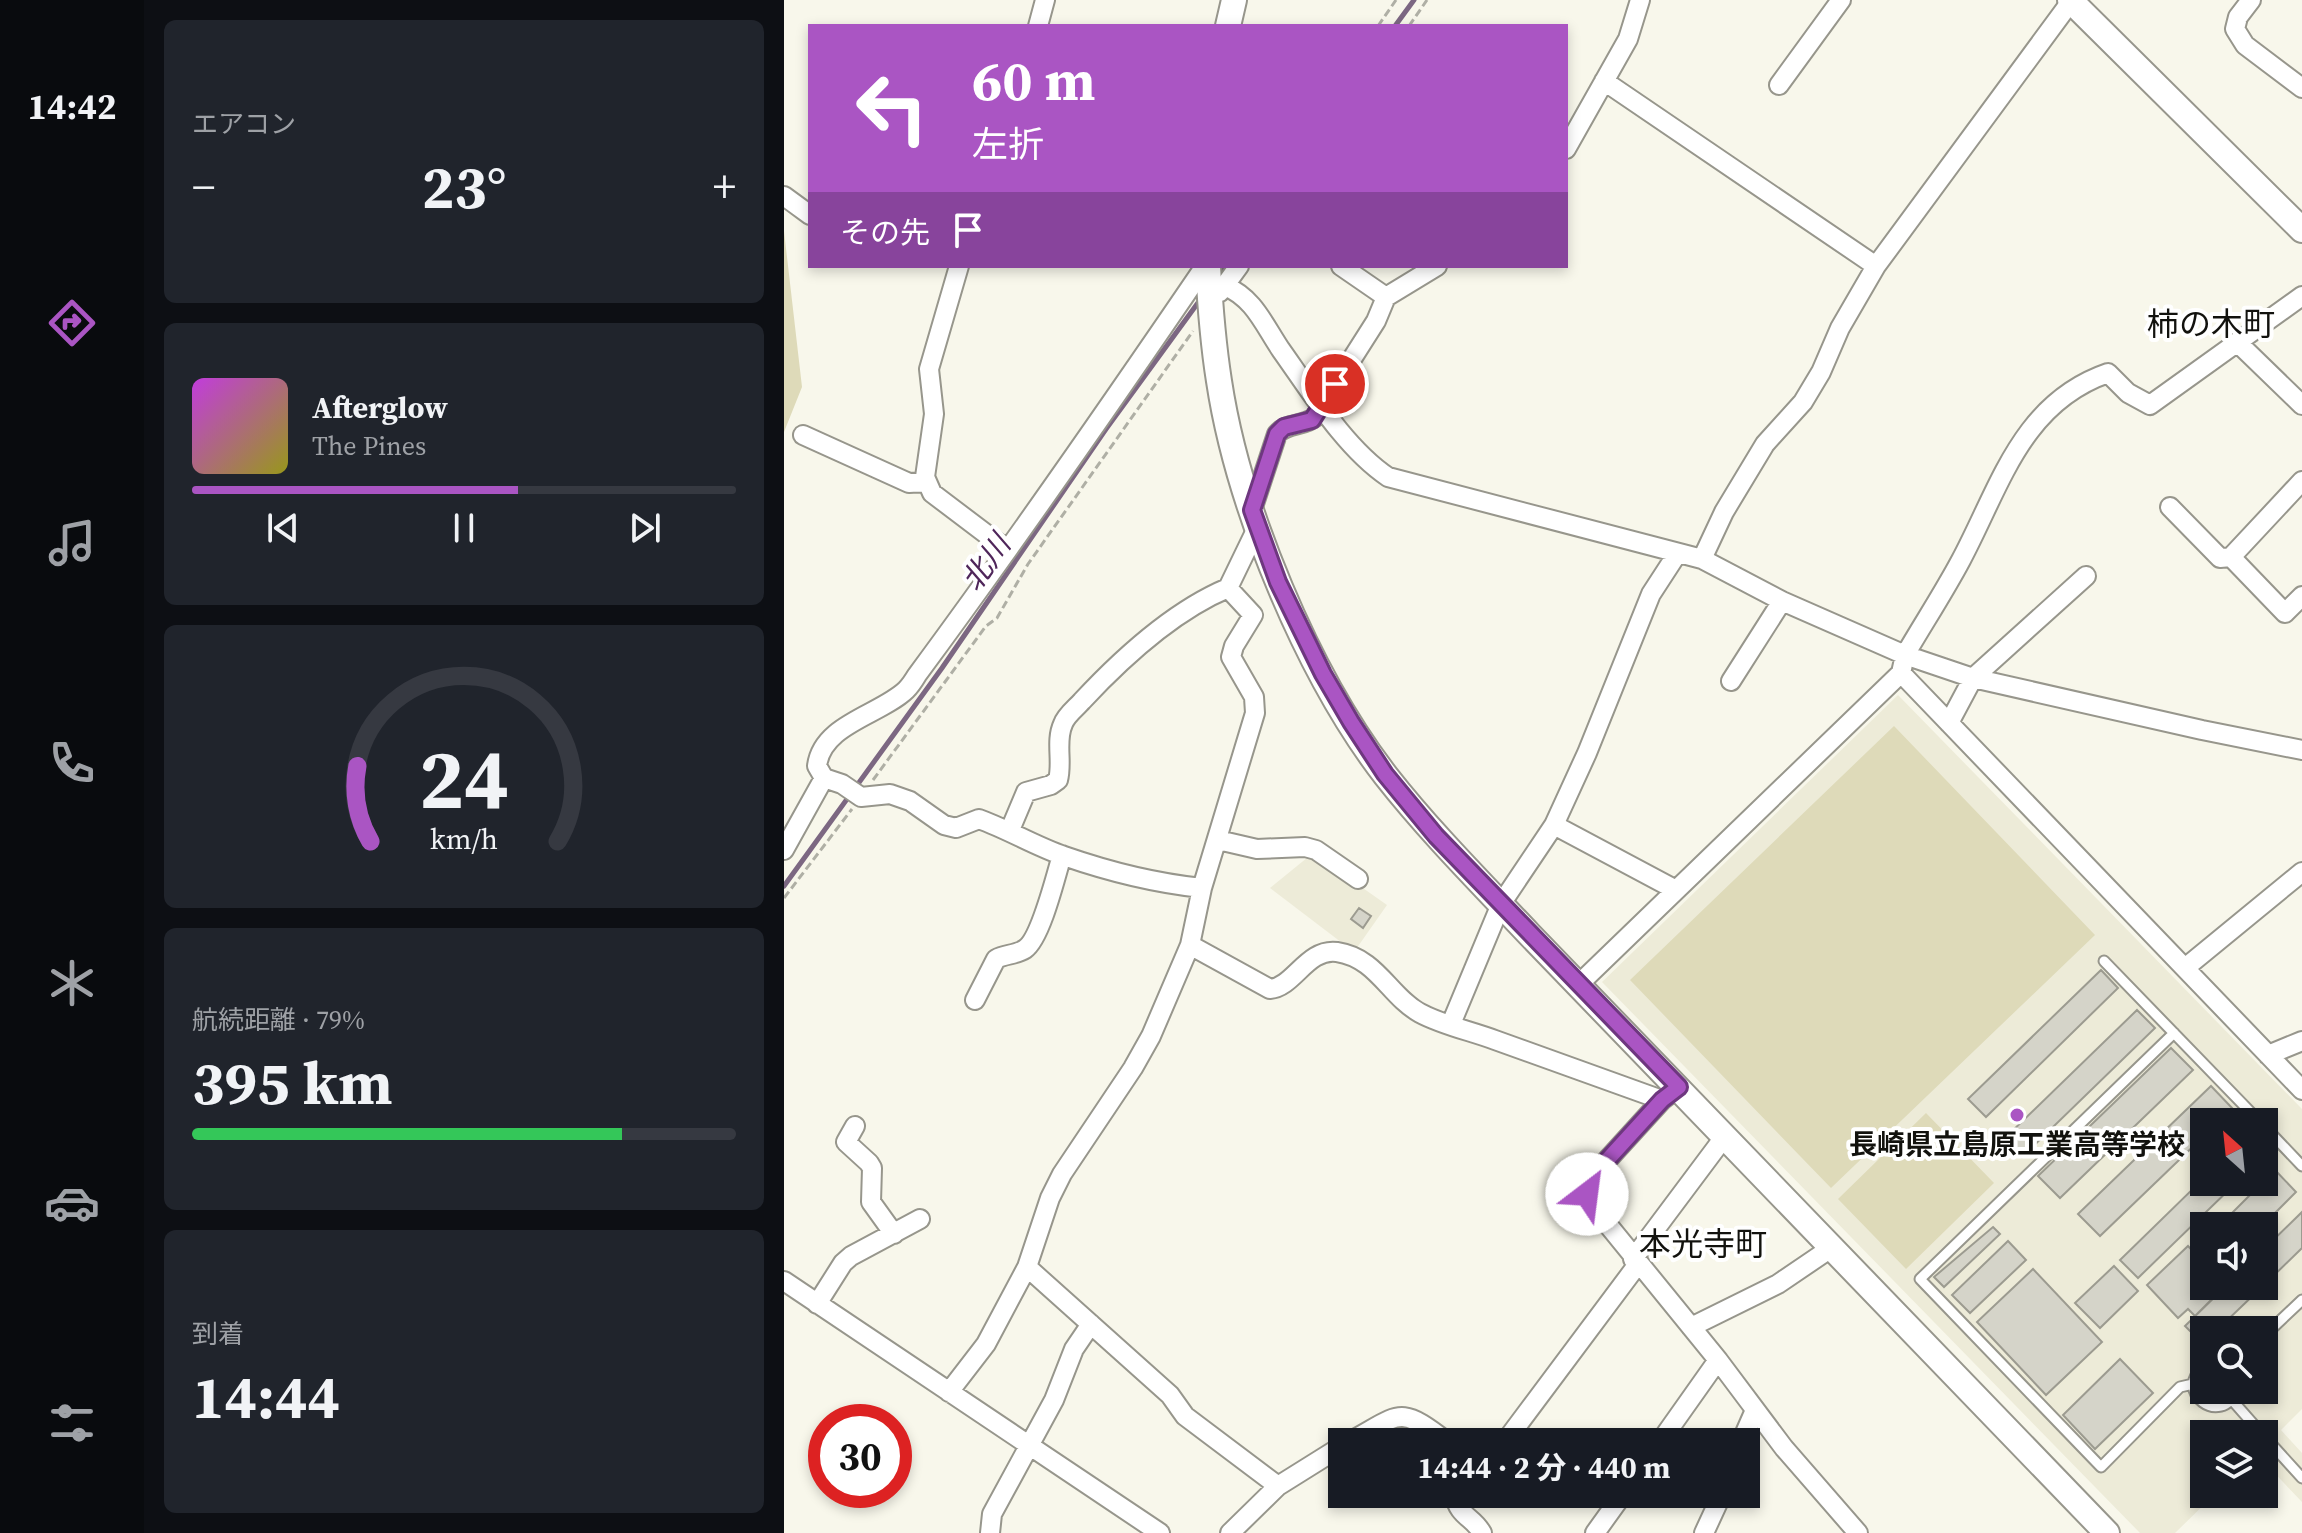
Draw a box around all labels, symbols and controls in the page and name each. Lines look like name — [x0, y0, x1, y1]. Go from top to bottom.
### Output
text: 60 m — [972, 42, 1095, 119]
icon: left — [840, 56, 944, 160]
text: 14:42 — [28, 82, 116, 131]
text: エアコン — [192, 106, 296, 142]
text: 左折 — [972, 120, 1044, 169]
text: 23° — [422, 146, 506, 228]
text: − — [192, 156, 215, 217]
text: + — [713, 156, 736, 217]
icon: arrive — [946, 208, 990, 252]
text: その先 — [840, 212, 930, 253]
icon: directions — [44, 295, 100, 351]
district label: 柿の木町 — [2147, 302, 2275, 346]
pin — [1301, 350, 1369, 418]
icon: arrive — [1313, 362, 1357, 406]
text: Afterglow — [312, 387, 448, 428]
text: The Pines — [312, 428, 426, 464]
icon: previous — [261, 506, 305, 550]
icon: pause — [442, 506, 486, 550]
icon: next — [623, 506, 667, 550]
icon: music — [44, 515, 100, 571]
water label: 北川 — [952, 524, 1021, 599]
text: 24 — [419, 722, 509, 836]
icon: phone — [44, 735, 100, 791]
text: km/h — [430, 820, 498, 860]
icon: climate — [44, 955, 100, 1011]
text: 航続距離 · 79% — [192, 1002, 365, 1038]
text: 395 km — [192, 1042, 393, 1124]
marker: 長崎県立島原工業高等学校 — [2008, 1106, 2026, 1124]
north arrow — [2190, 1108, 2278, 1196]
map controls — [2190, 1108, 2278, 1508]
place label: 長崎県立島原工業高等学校 — [1849, 1125, 2185, 1163]
position arrow — [1545, 1152, 1629, 1236]
icon: car — [44, 1175, 100, 1231]
button: sound — [2190, 1212, 2278, 1300]
district label: 本光寺町 — [1639, 1222, 1767, 1266]
text: 到着 — [192, 1316, 244, 1352]
button: search — [2190, 1316, 2278, 1404]
text: 14:44 — [192, 1356, 340, 1438]
icon: filters — [44, 1395, 100, 1451]
speed limit sign: 30 — [808, 1404, 912, 1508]
button: layers — [2190, 1420, 2278, 1508]
text: 14:44 · 2 分 · 440 m — [1418, 1447, 1670, 1488]

